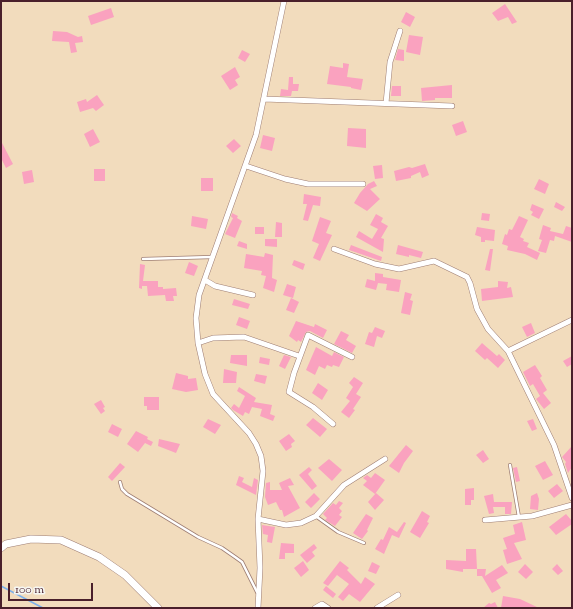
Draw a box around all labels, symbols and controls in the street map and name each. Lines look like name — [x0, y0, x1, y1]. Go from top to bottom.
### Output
scale bar — [10, 575, 95, 601]
text: 100 m — [15, 581, 44, 599]

